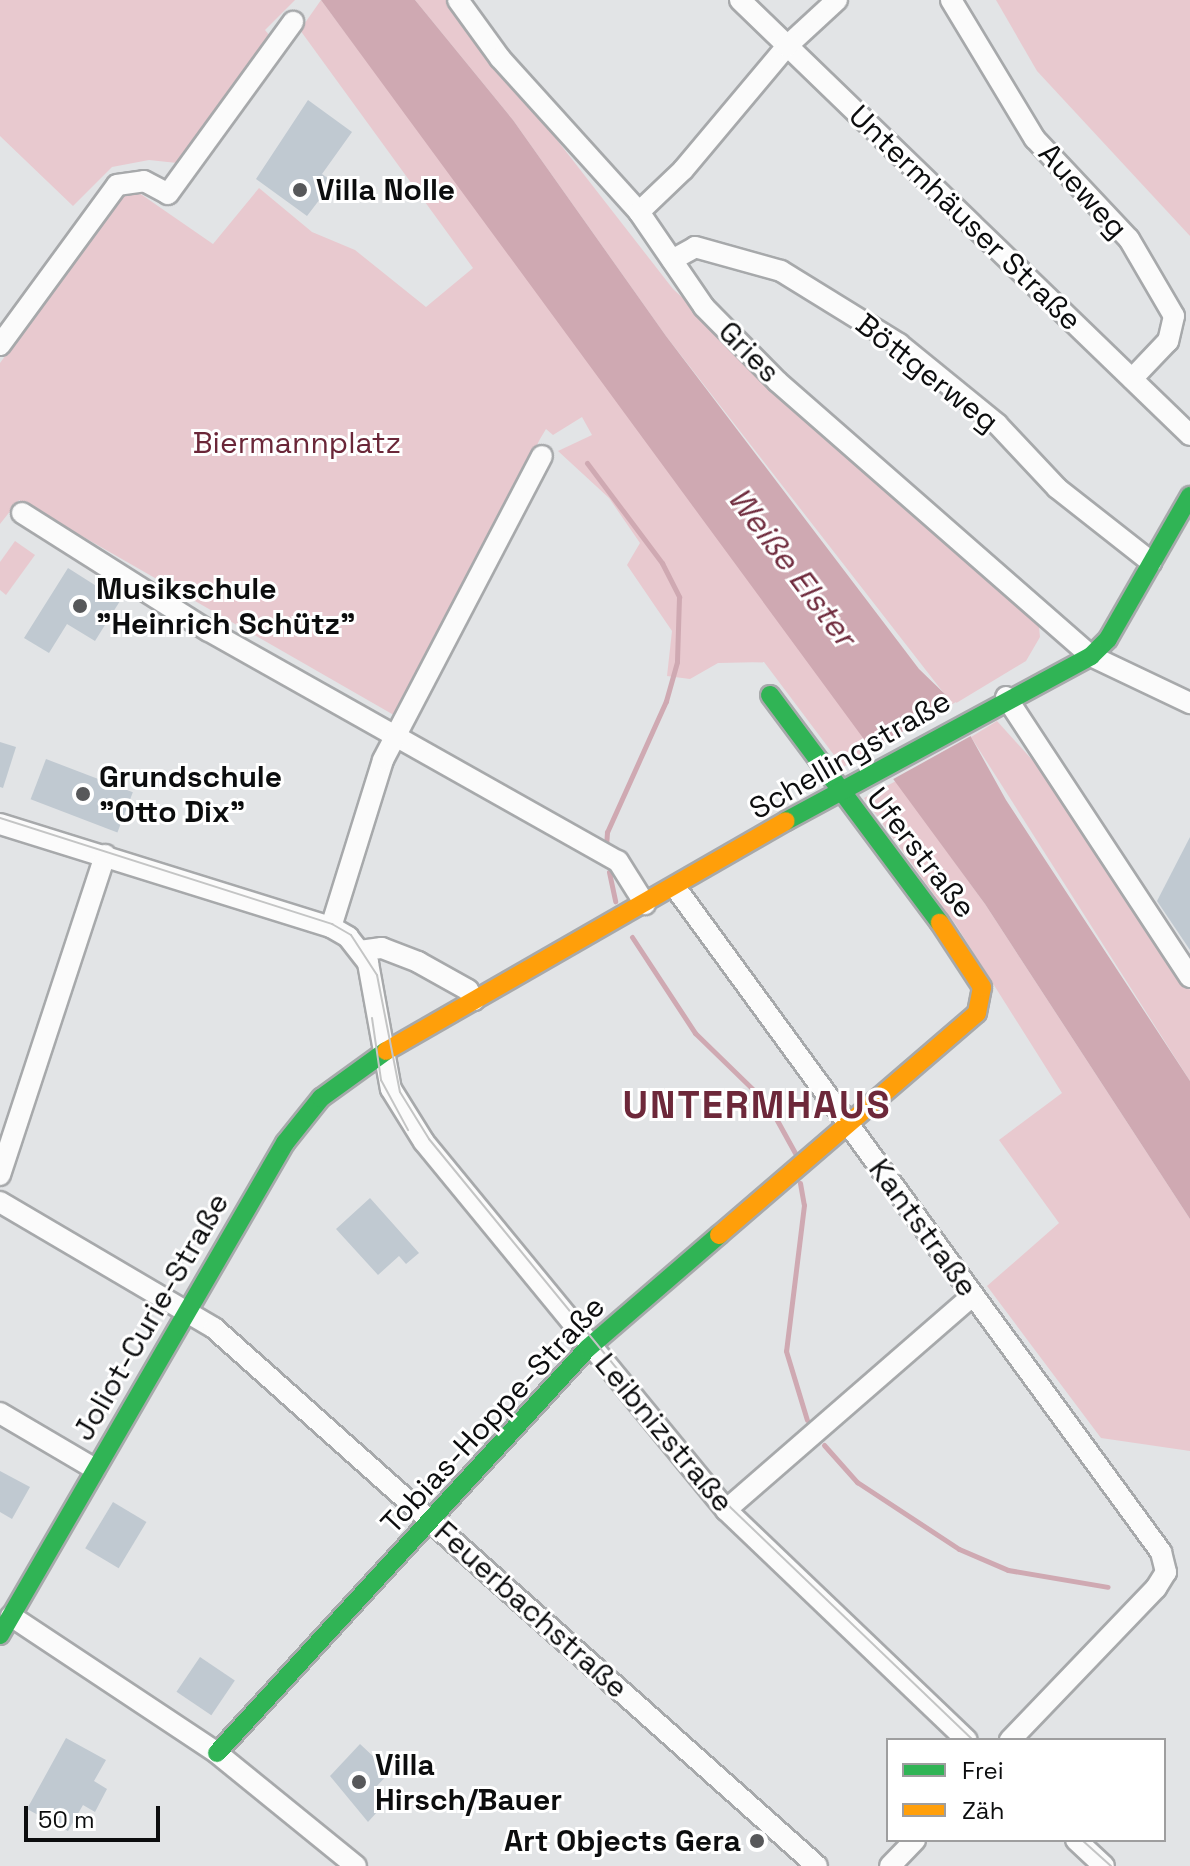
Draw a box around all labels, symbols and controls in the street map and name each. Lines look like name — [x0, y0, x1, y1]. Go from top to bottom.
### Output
street label: Untermhäuser Straße — [841, 98, 1089, 338]
street label: Aueweg — [1031, 136, 1135, 246]
place label: Villa Nolle — [316, 172, 455, 208]
marker: Villa Nolle — [291, 181, 309, 199]
street label: Böttgerweg — [849, 306, 1005, 440]
street label: Gries — [711, 314, 787, 390]
park label: Biermannplatz — [193, 425, 401, 461]
water label: Weiße Elster — [720, 480, 864, 654]
place label: Musikschule "Heinrich Schütz" — [96, 571, 356, 642]
marker: Musikschule "Heinrich Schütz" — [71, 597, 89, 615]
street label: Schellingstraße — [743, 683, 957, 827]
place label: Grundschule "Otto Dix" — [99, 759, 282, 830]
street label: Uferstraße — [859, 781, 983, 925]
marker: Grundschule "Otto Dix" — [74, 785, 92, 803]
district label: UNTERMHAUS — [622, 1083, 892, 1129]
street label: Kantstraße — [861, 1152, 985, 1304]
street label: Joliot-Curie-Straße — [65, 1187, 237, 1447]
street label: Tobias-Hoppe-Straße — [374, 1289, 612, 1541]
street label: Leibnizstraße — [587, 1346, 741, 1520]
street label: Feuerbachstraße — [427, 1514, 635, 1706]
legend — [886, 1738, 1166, 1842]
place label: Villa Hirsch/Bauer — [375, 1747, 562, 1818]
text: Frei — [962, 1755, 1004, 1786]
marker: Villa Hirsch/Bauer — [350, 1773, 368, 1791]
scale bar — [28, 1790, 164, 1840]
text: Zäh — [962, 1795, 1004, 1826]
text: 50 m — [38, 1804, 95, 1835]
place label: Art Objects Gera — [504, 1823, 741, 1859]
marker: Art Objects Gera — [748, 1832, 766, 1850]

